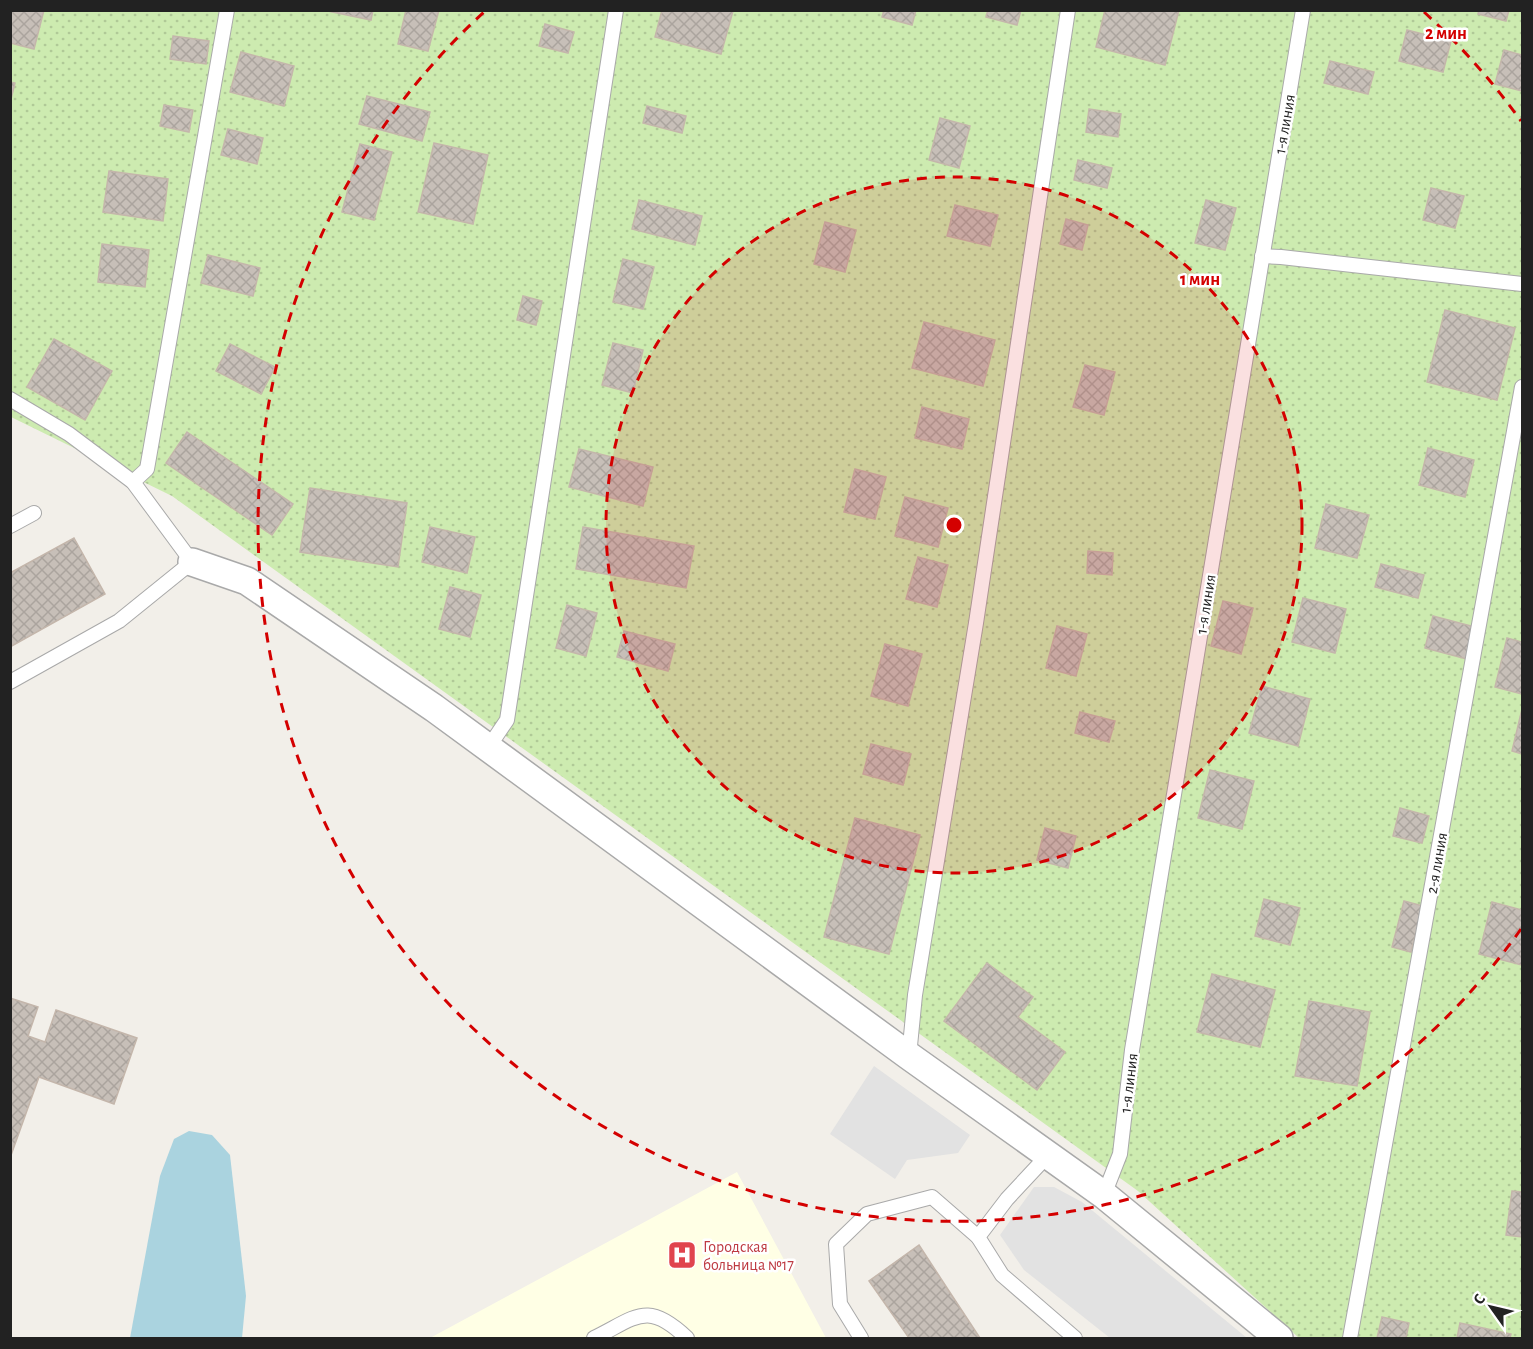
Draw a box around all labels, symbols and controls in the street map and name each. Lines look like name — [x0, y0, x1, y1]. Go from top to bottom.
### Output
text: 2 мин — [1425, 25, 1467, 43]
street label: 1-я линия — [1272, 93, 1298, 155]
text: 1 мин — [1180, 271, 1220, 289]
centre of rings — [944, 515, 964, 535]
street label: 1-я линия — [1193, 573, 1219, 635]
street label: 2-я линия — [1424, 831, 1450, 895]
street label: 1-я линия — [1117, 1052, 1141, 1114]
hospital icon: Городская больница №17 — [666, 1239, 698, 1271]
place label: Городская больница №17 — [703, 1239, 794, 1273]
north arrow — [1461, 1277, 1521, 1337]
text: С — [1470, 1291, 1489, 1307]

